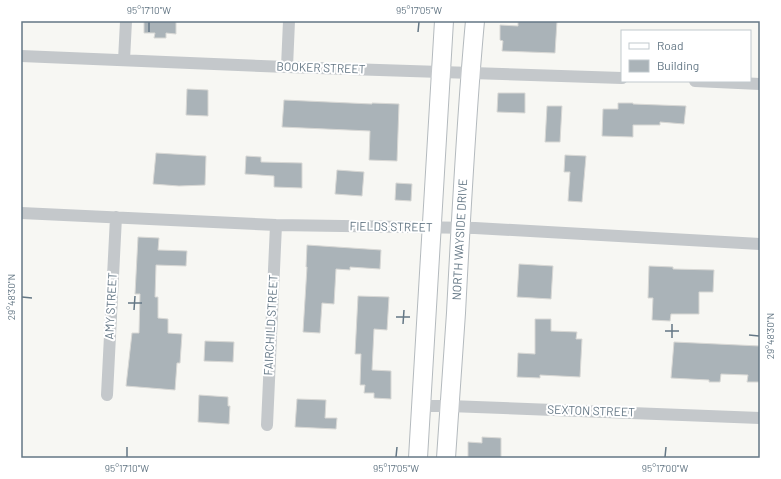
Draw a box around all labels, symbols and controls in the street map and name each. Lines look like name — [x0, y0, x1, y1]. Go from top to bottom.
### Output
text: 95°17'10"W — [127, 4, 171, 16]
text: 95°17'05"W — [396, 4, 442, 16]
legend — [621, 30, 751, 82]
text: Road — [657, 38, 684, 52]
street label: BOOKER STREET — [276, 58, 366, 76]
text: Building — [657, 58, 699, 72]
street label: NORTH WAYSIDE DRIVE — [449, 178, 469, 301]
street label: FIELDS STREET — [349, 218, 433, 234]
street label: AMY STREET — [101, 272, 119, 340]
text: 29°48'30"N — [5, 274, 17, 320]
street label: FAIRCHILD STREET — [260, 274, 280, 376]
text: 29°48'30"N — [764, 313, 776, 359]
street label: SEXTON STREET — [547, 401, 635, 419]
text: 95°17'10"W — [105, 462, 149, 474]
text: 95°17'05"W — [373, 462, 419, 474]
text: 95°17'00"W — [642, 462, 688, 474]

